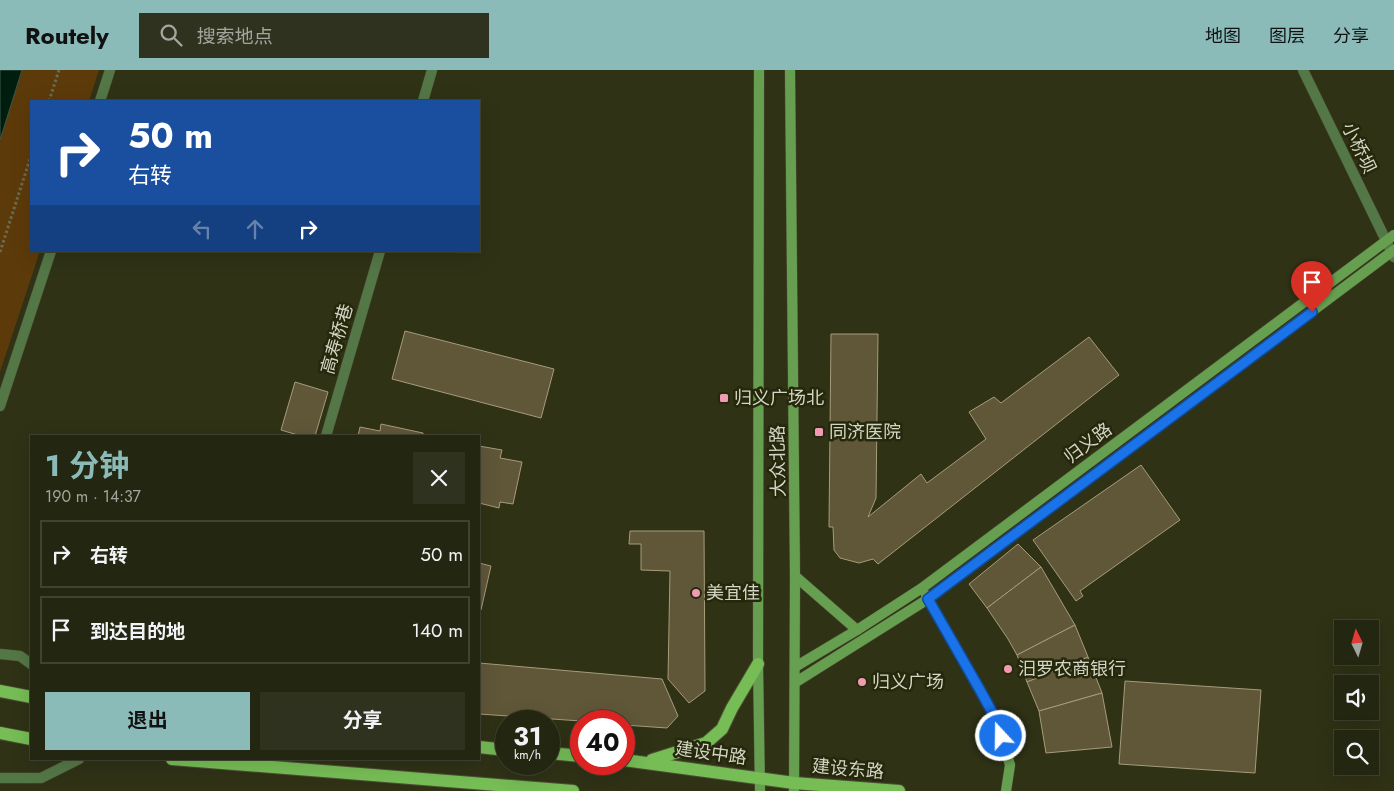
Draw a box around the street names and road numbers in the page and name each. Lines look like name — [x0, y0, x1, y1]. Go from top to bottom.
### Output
street label: 小桥坝 — [1335, 118, 1383, 178]
street label: 高寿桥巷 — [315, 301, 359, 377]
street label: 归义路 — [1059, 416, 1117, 470]
street label: 大众北路 — [764, 425, 792, 497]
street label: 建设中路 — [674, 735, 748, 771]
street label: 建设东路 — [811, 753, 885, 785]

